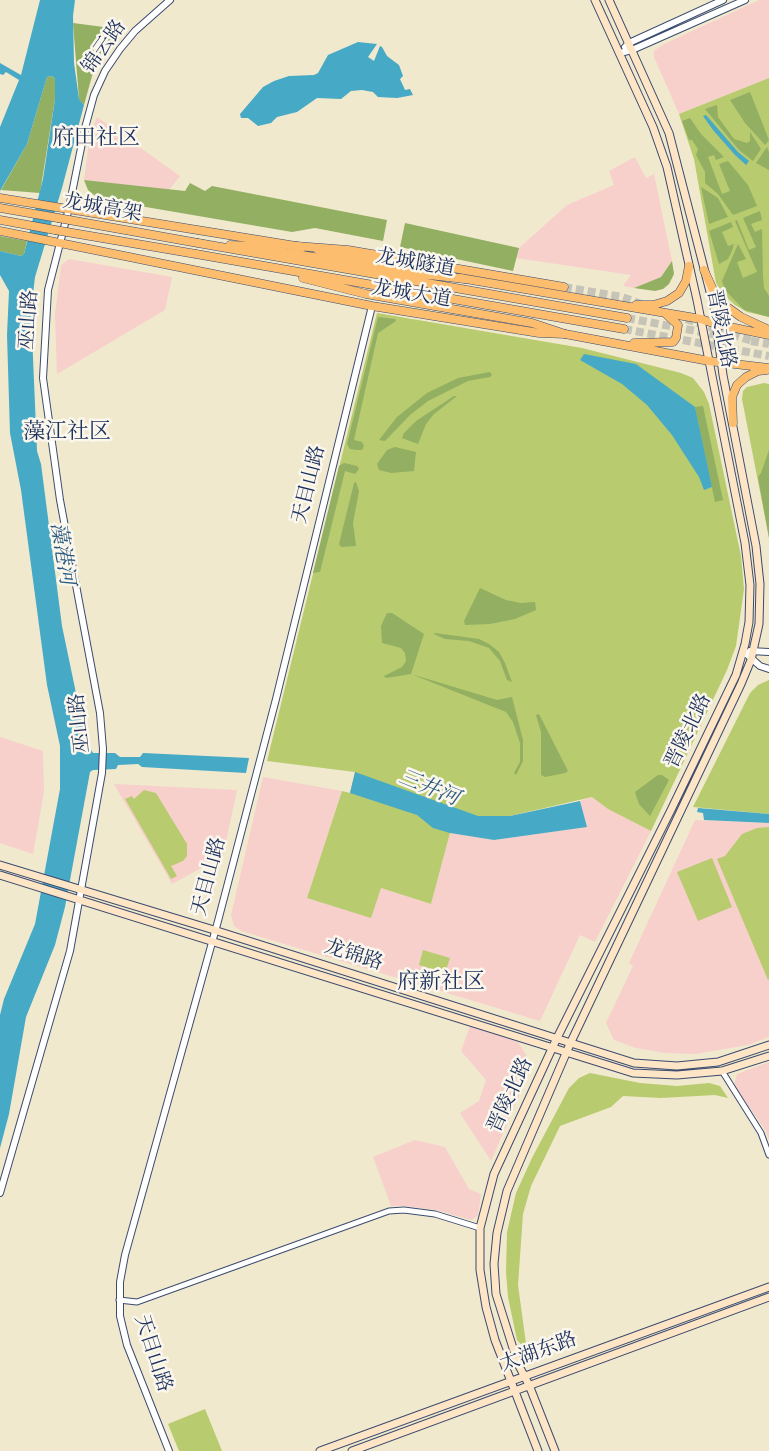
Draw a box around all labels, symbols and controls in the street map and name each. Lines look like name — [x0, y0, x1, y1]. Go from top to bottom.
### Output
street label: 锦云路 — [79, 17, 133, 79]
district label: 府田社区 — [52, 127, 140, 153]
street label: 龙城高架 — [61, 191, 143, 229]
street label: 龙城隧道 — [374, 246, 456, 284]
street label: 龙城大道 — [370, 278, 452, 314]
street label: 晋陵北路 — [700, 287, 738, 371]
street label: 巫山路 — [17, 289, 45, 351]
district label: 藻江社区 — [23, 421, 111, 447]
street label: 天目山路 — [290, 443, 332, 527]
water label: 藻港河 — [43, 521, 77, 587]
street label: 晋陵北路 — [662, 691, 718, 773]
street label: 巫山路 — [67, 692, 97, 754]
water label: 三井河 — [394, 767, 462, 813]
street label: 天目山路 — [189, 835, 233, 919]
street label: 龙锦路 — [321, 936, 385, 978]
district label: 府新社区 — [397, 971, 485, 997]
street label: 晋陵北路 — [484, 1055, 540, 1137]
street label: 天目山路 — [127, 1312, 175, 1396]
street label: 太湖东路 — [497, 1329, 581, 1379]

